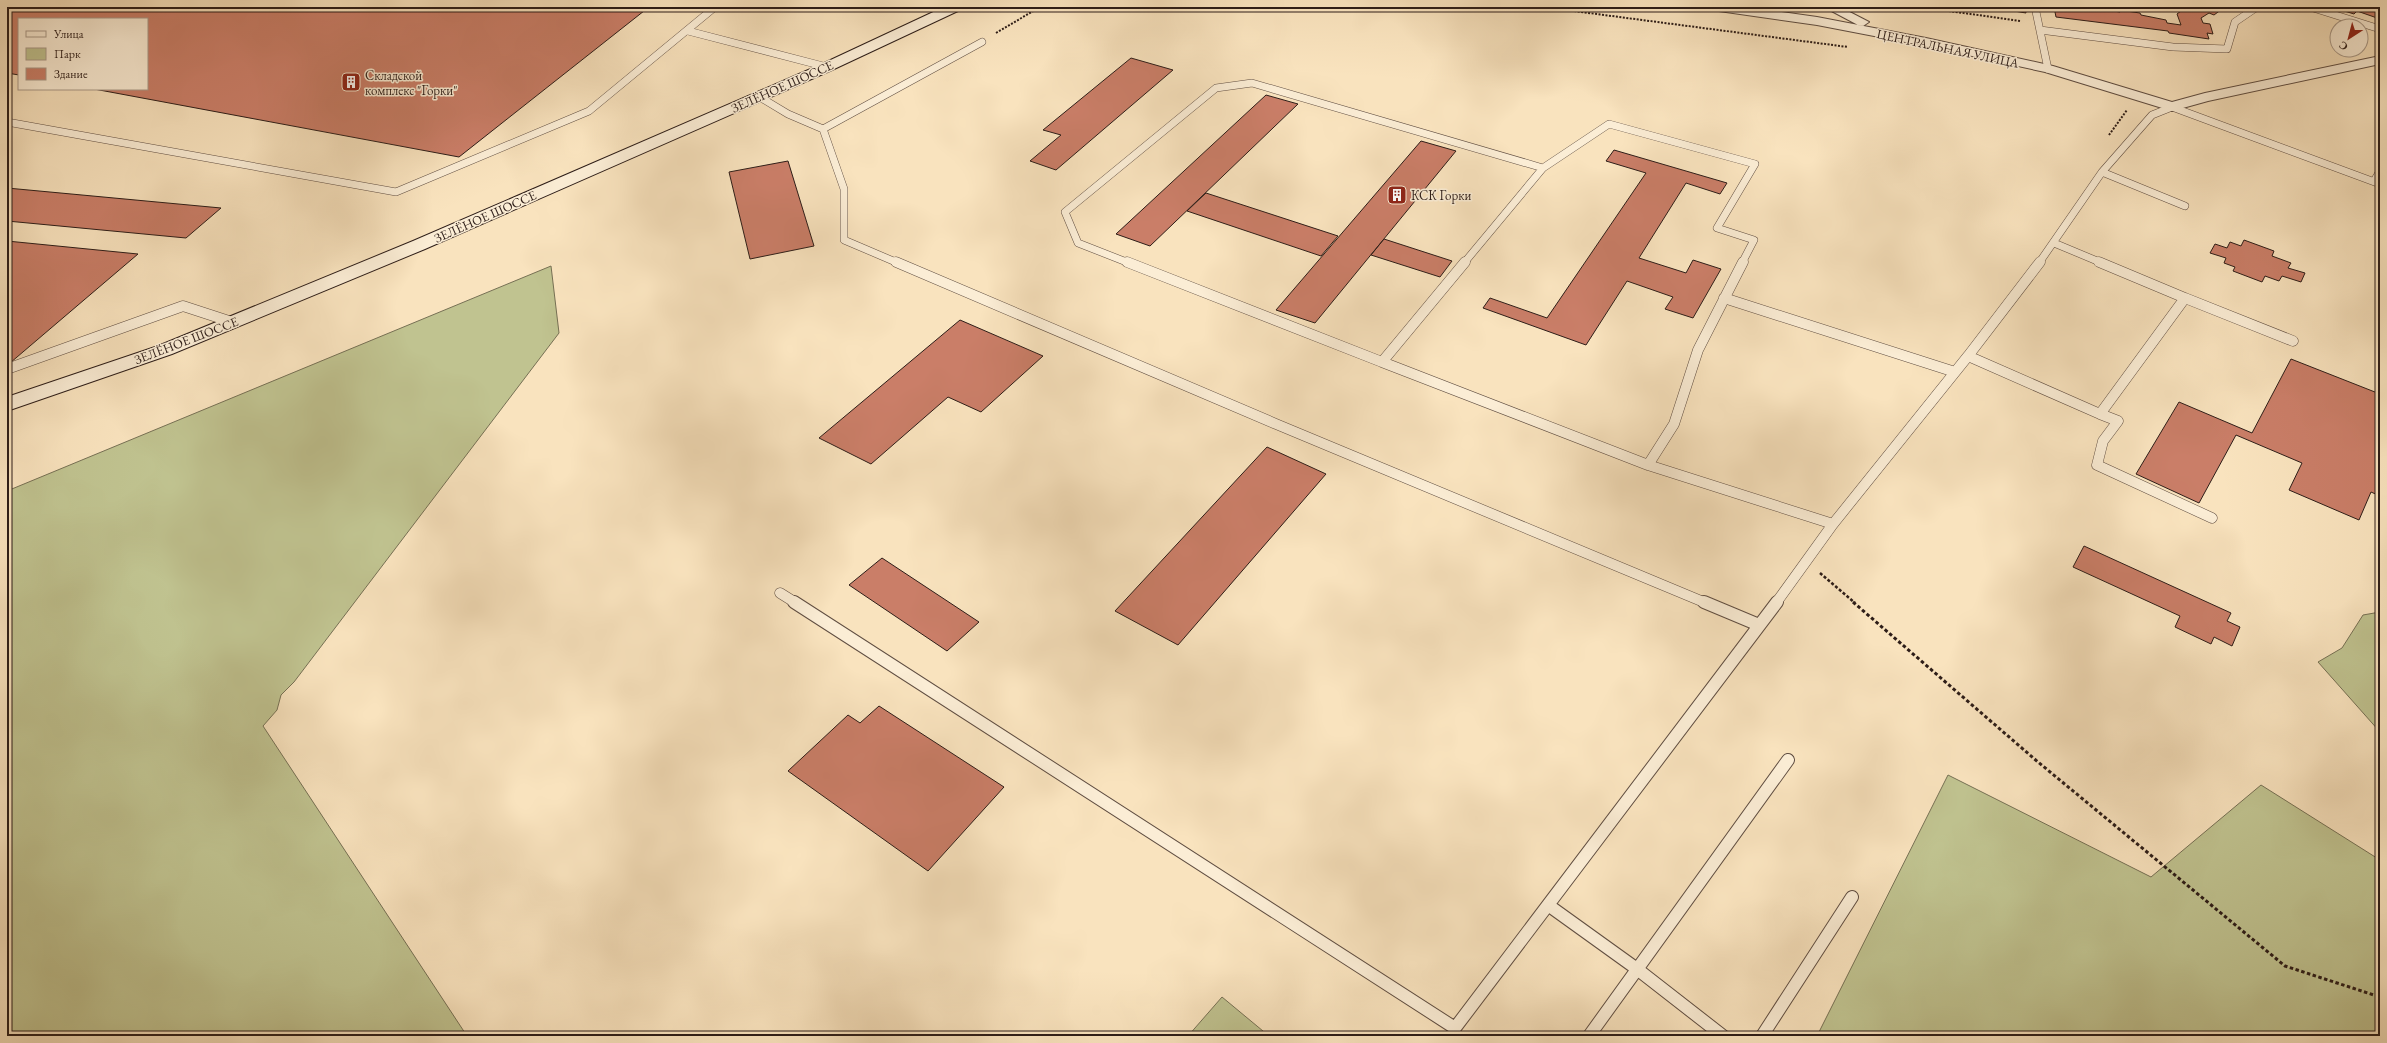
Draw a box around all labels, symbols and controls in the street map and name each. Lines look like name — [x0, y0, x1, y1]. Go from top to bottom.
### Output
legend — [18, 18, 148, 90]
north arrow — [2329, 18, 2369, 58]
street label: ЦЕНТРАЛЬНАЯ УЛИЦА — [1875, 25, 2022, 72]
text: Улица — [53, 26, 84, 42]
text: С — [2336, 38, 2350, 54]
text: Парк — [54, 46, 81, 62]
street label: ЗЕЛЁНОЕ ШОССЕ — [728, 56, 836, 117]
text: Здание — [54, 66, 88, 82]
place label: Складской комплекс "Горки" — [365, 67, 457, 99]
building icon: Складской комплекс "Горки" — [340, 71, 362, 93]
building icon: КСК Горки — [1386, 184, 1408, 206]
street label: ЗЕЛЁНОЕ ШОССЕ — [431, 186, 539, 247]
place label: КСК Горки — [1411, 187, 1471, 204]
street label: ЗЕЛЁНОЕ ШОССЕ — [132, 313, 241, 368]

